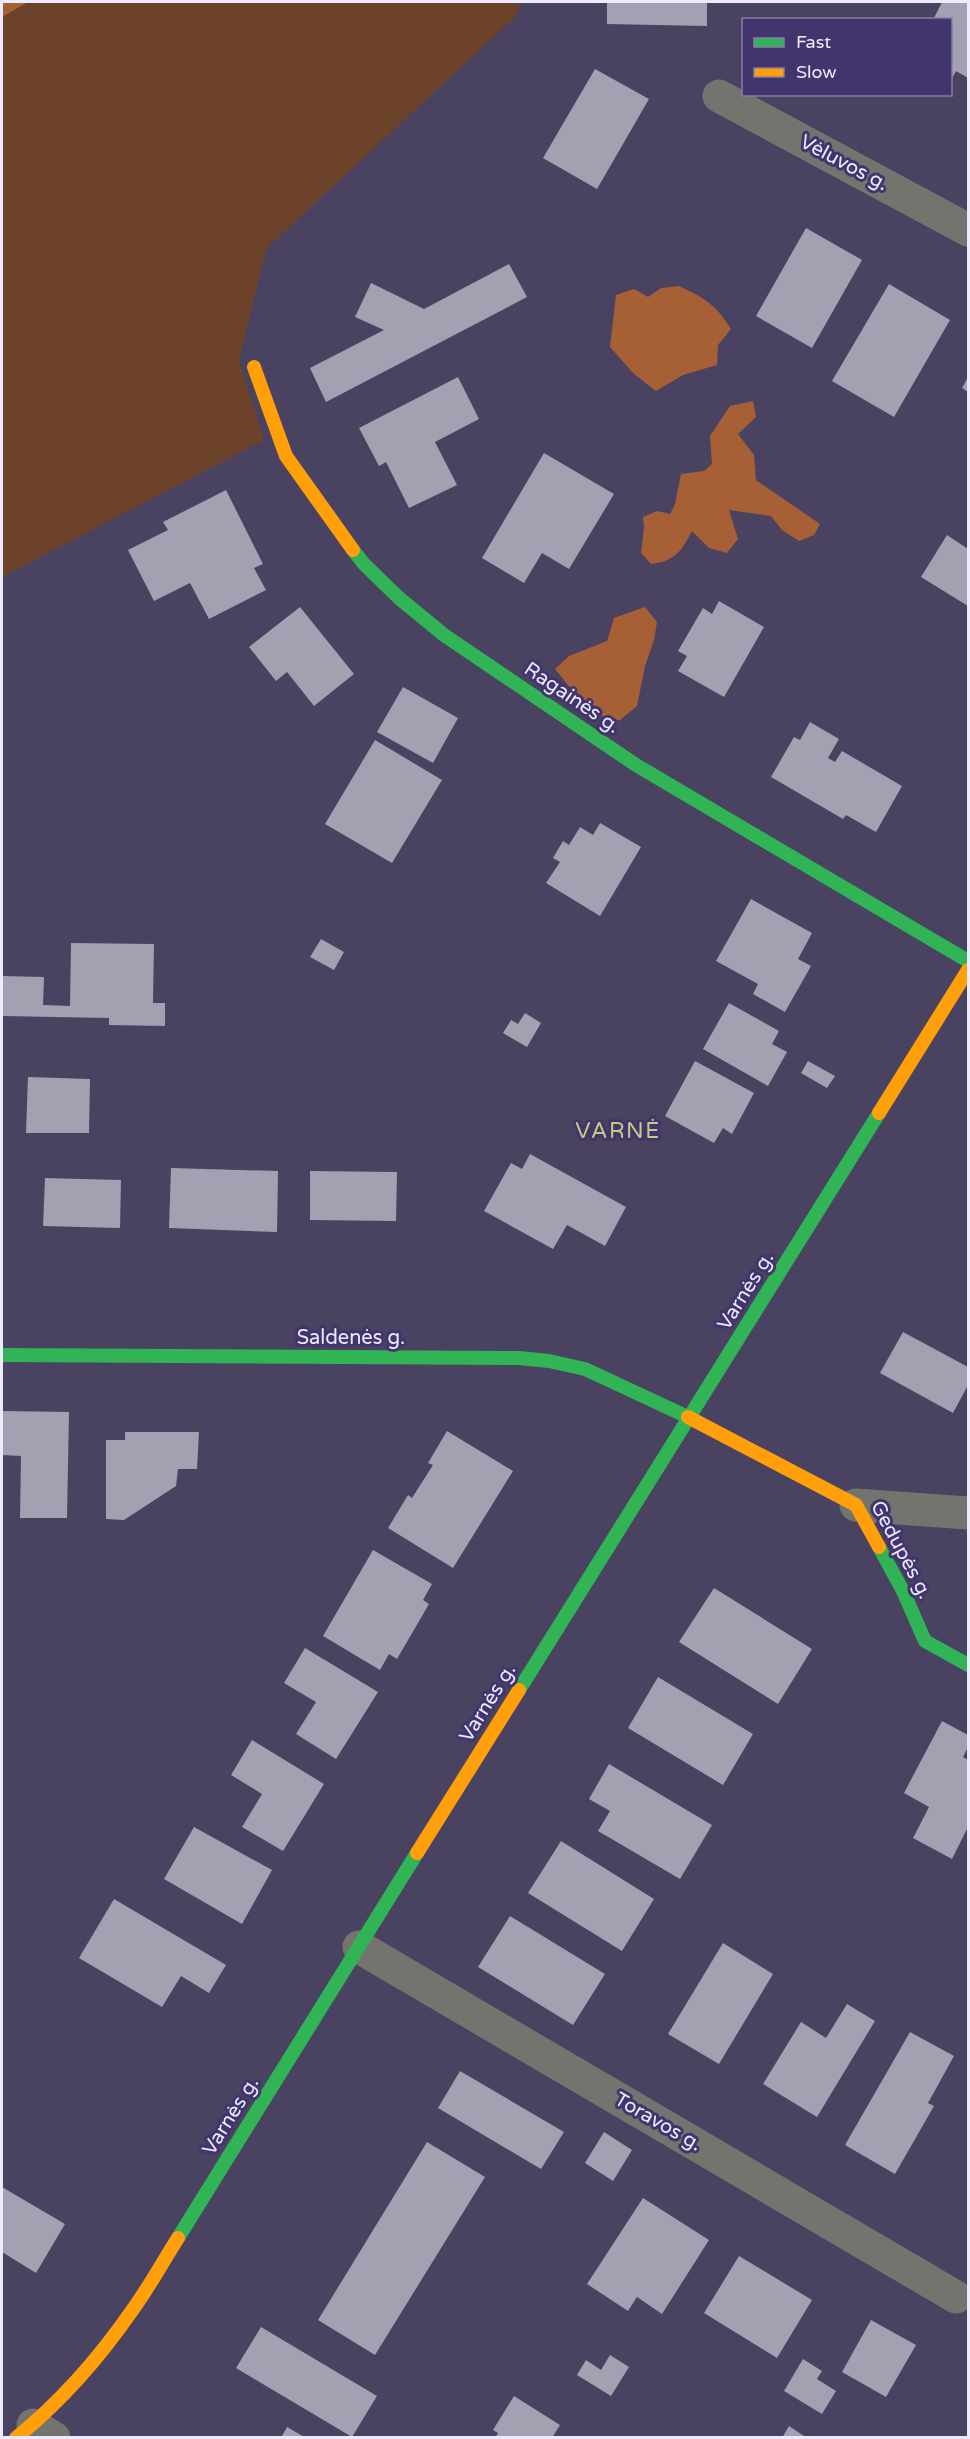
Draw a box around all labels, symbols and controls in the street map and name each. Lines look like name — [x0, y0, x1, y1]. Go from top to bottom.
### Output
legend — [742, 18, 952, 96]
text: Fast — [796, 31, 831, 53]
text: Slow — [796, 61, 837, 83]
street label: Vėluvos g. — [796, 130, 892, 196]
street label: Ragainės g. — [520, 657, 624, 739]
district label: VARNĖ — [575, 1118, 661, 1144]
street label: Varnės g. — [713, 1247, 779, 1335]
street label: Saldenės g. — [297, 1326, 405, 1350]
street label: Gedupės g. — [865, 1497, 937, 1603]
street label: Varnės g. — [455, 1659, 521, 1747]
street label: Varnės g. — [198, 2072, 264, 2160]
street label: Toravos g. — [610, 2087, 706, 2157]

